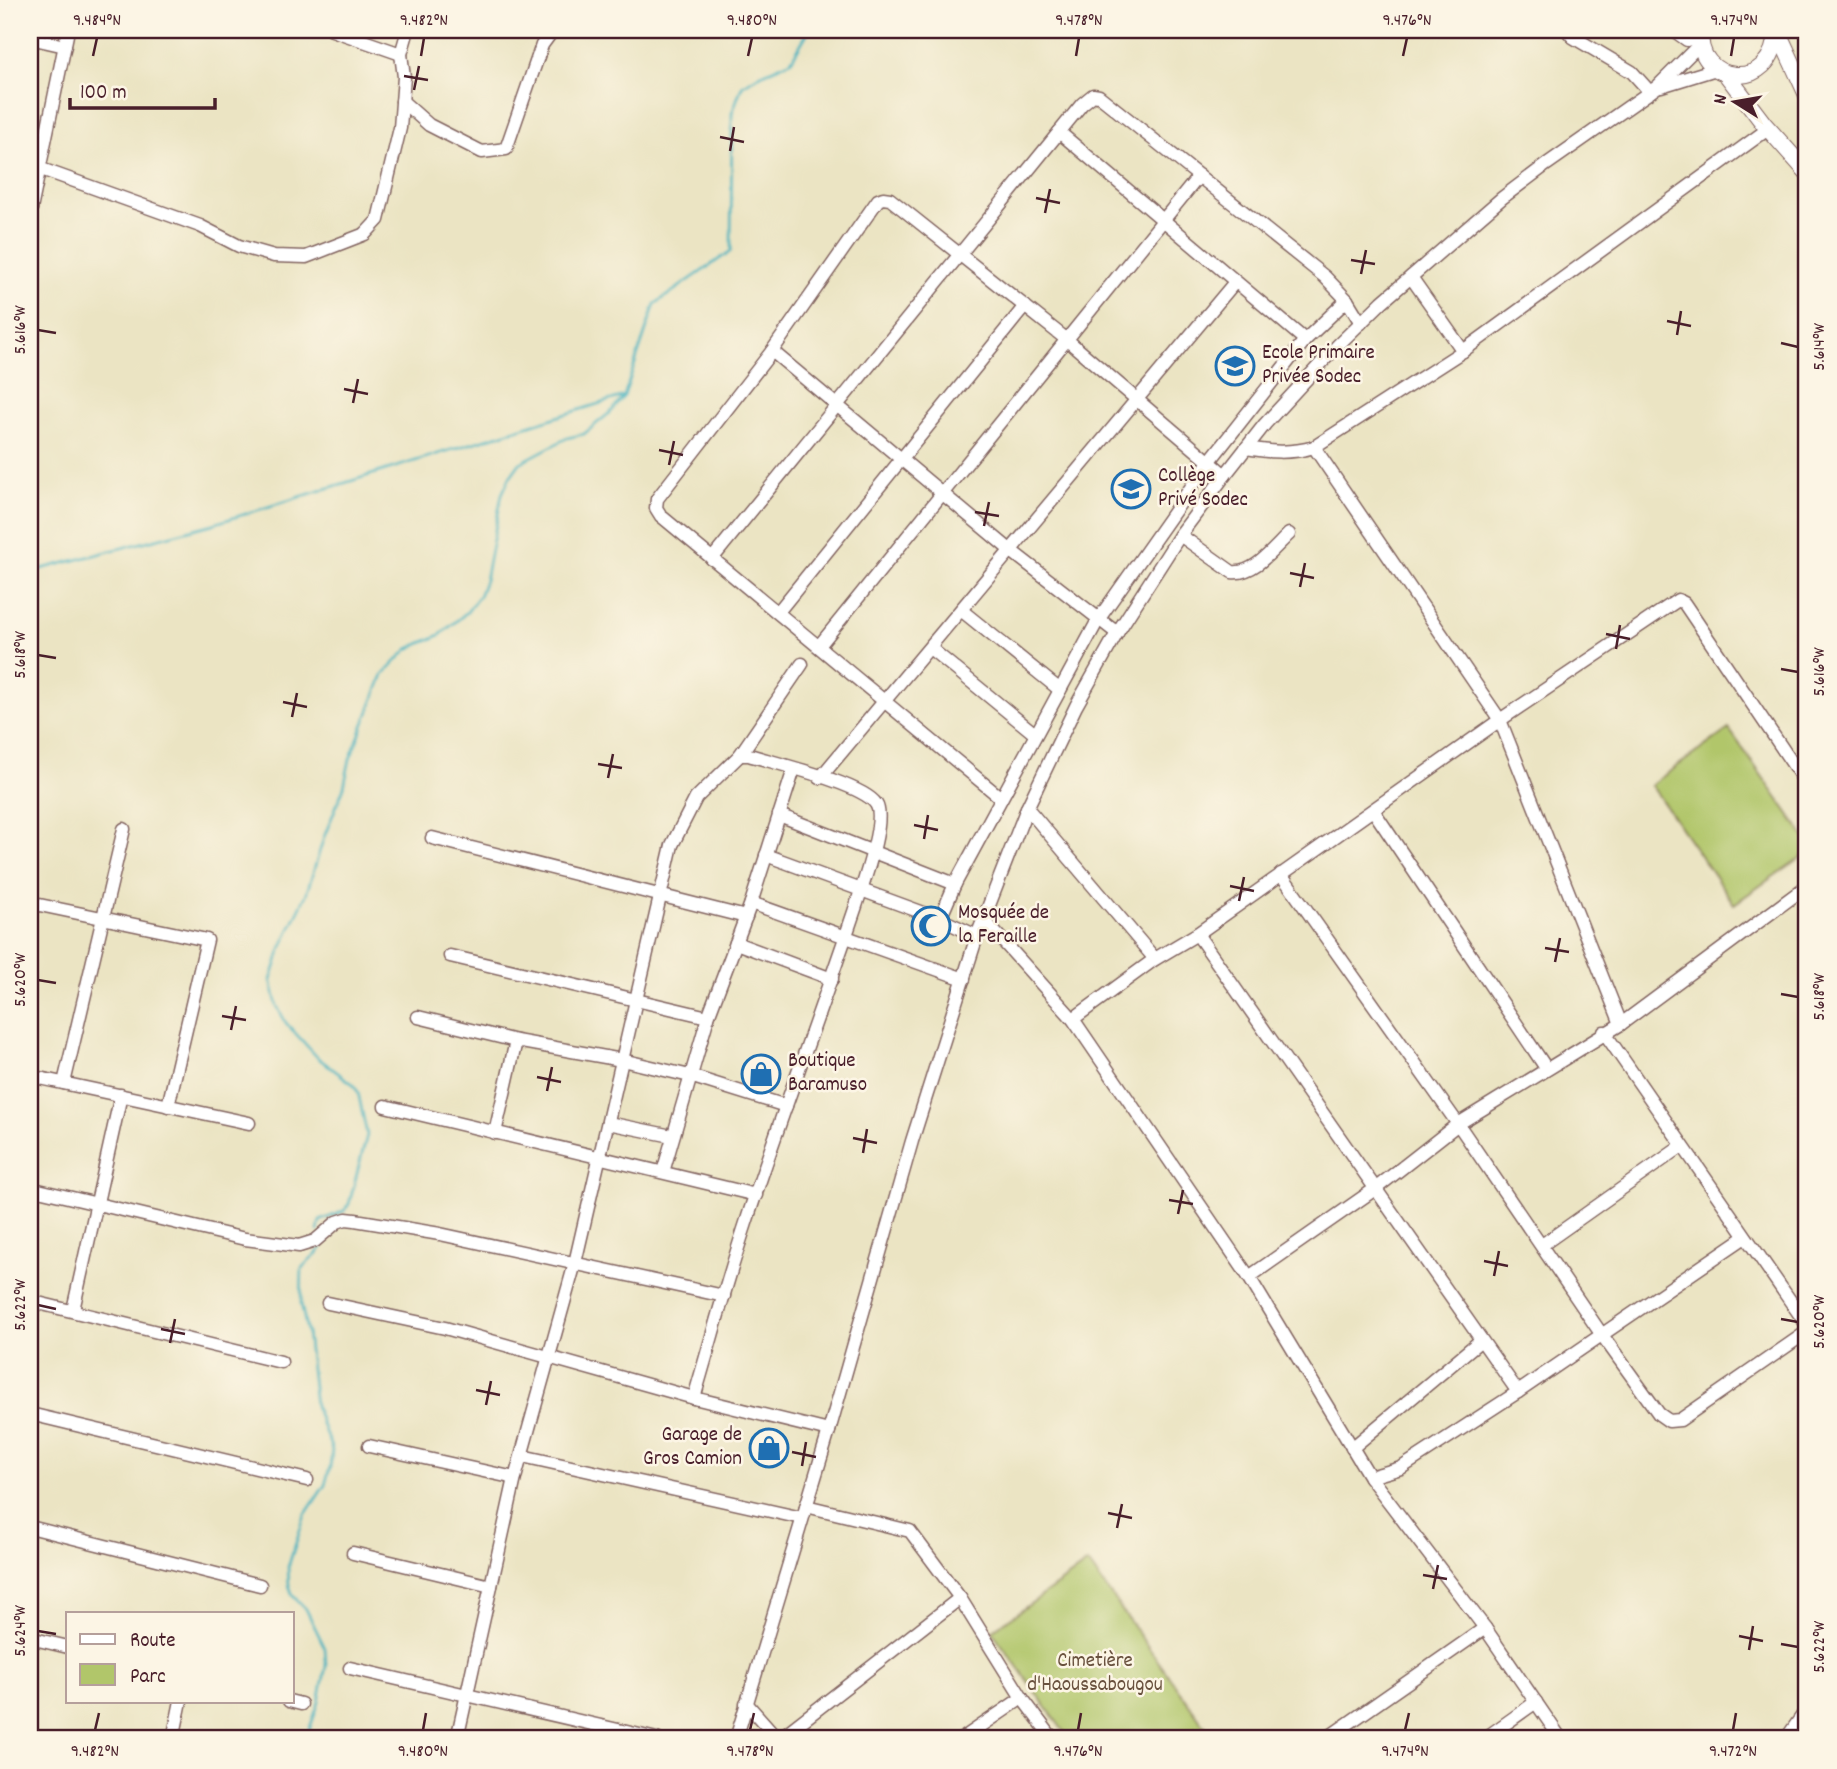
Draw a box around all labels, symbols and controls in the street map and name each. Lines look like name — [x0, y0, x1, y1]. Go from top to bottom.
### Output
text: 9.484°N — [73, 9, 121, 34]
text: 9.482°N — [400, 9, 448, 34]
text: 9.480°N — [727, 9, 777, 34]
text: 9.478°N — [1055, 9, 1103, 34]
text: 9.476°N — [1382, 9, 1432, 34]
text: 9.474°N — [1710, 9, 1758, 34]
scale bar — [70, 66, 215, 110]
north arrow — [1700, 66, 1770, 136]
text: 100 m — [80, 79, 127, 109]
text: N — [1708, 92, 1736, 107]
text: 5.616°W — [9, 305, 34, 355]
text: 5.614°W — [1808, 323, 1833, 371]
place label: Ecole Primaire Privée Sodec — [1262, 339, 1375, 393]
school or university icon: Ecole Primaire Privée Sodec — [1214, 345, 1256, 387]
place label: Collège Privé Sodec — [1158, 462, 1248, 516]
school or university icon: Collège Privé Sodec — [1110, 468, 1152, 510]
text: 5.618°W — [9, 631, 34, 679]
text: 5.616°W — [1808, 647, 1833, 697]
place label: Mosquée de la Feraille — [958, 899, 1049, 953]
mosque icon: Mosquée de la Feraille — [910, 905, 952, 947]
text: 5.620°W — [9, 952, 34, 1007]
text: 5.618°W — [1808, 973, 1833, 1021]
place label: Boutique Baramuso — [788, 1047, 867, 1101]
shop icon: Boutique Baramuso — [740, 1053, 782, 1095]
text: 5.622°W — [9, 1278, 34, 1331]
text: 5.620°W — [1808, 1294, 1833, 1349]
place label: Garage de Gros Camion — [643, 1421, 742, 1475]
shop icon: Garage de Gros Camion — [748, 1427, 790, 1469]
text: 5.624°W — [9, 1605, 34, 1657]
legend — [66, 1612, 294, 1702]
text: 5.622°W — [1808, 1620, 1833, 1673]
text: Route — [130, 1627, 176, 1657]
park label: Cimetière d'Haoussabougou — [1027, 1647, 1163, 1701]
text: Parc — [130, 1663, 166, 1693]
text: 9.482°N — [71, 1740, 119, 1765]
text: 9.480°N — [398, 1740, 448, 1765]
text: 9.478°N — [726, 1740, 774, 1765]
text: 9.476°N — [1053, 1740, 1103, 1765]
text: 9.474°N — [1381, 1740, 1429, 1765]
text: 9.472°N — [1709, 1740, 1757, 1765]

